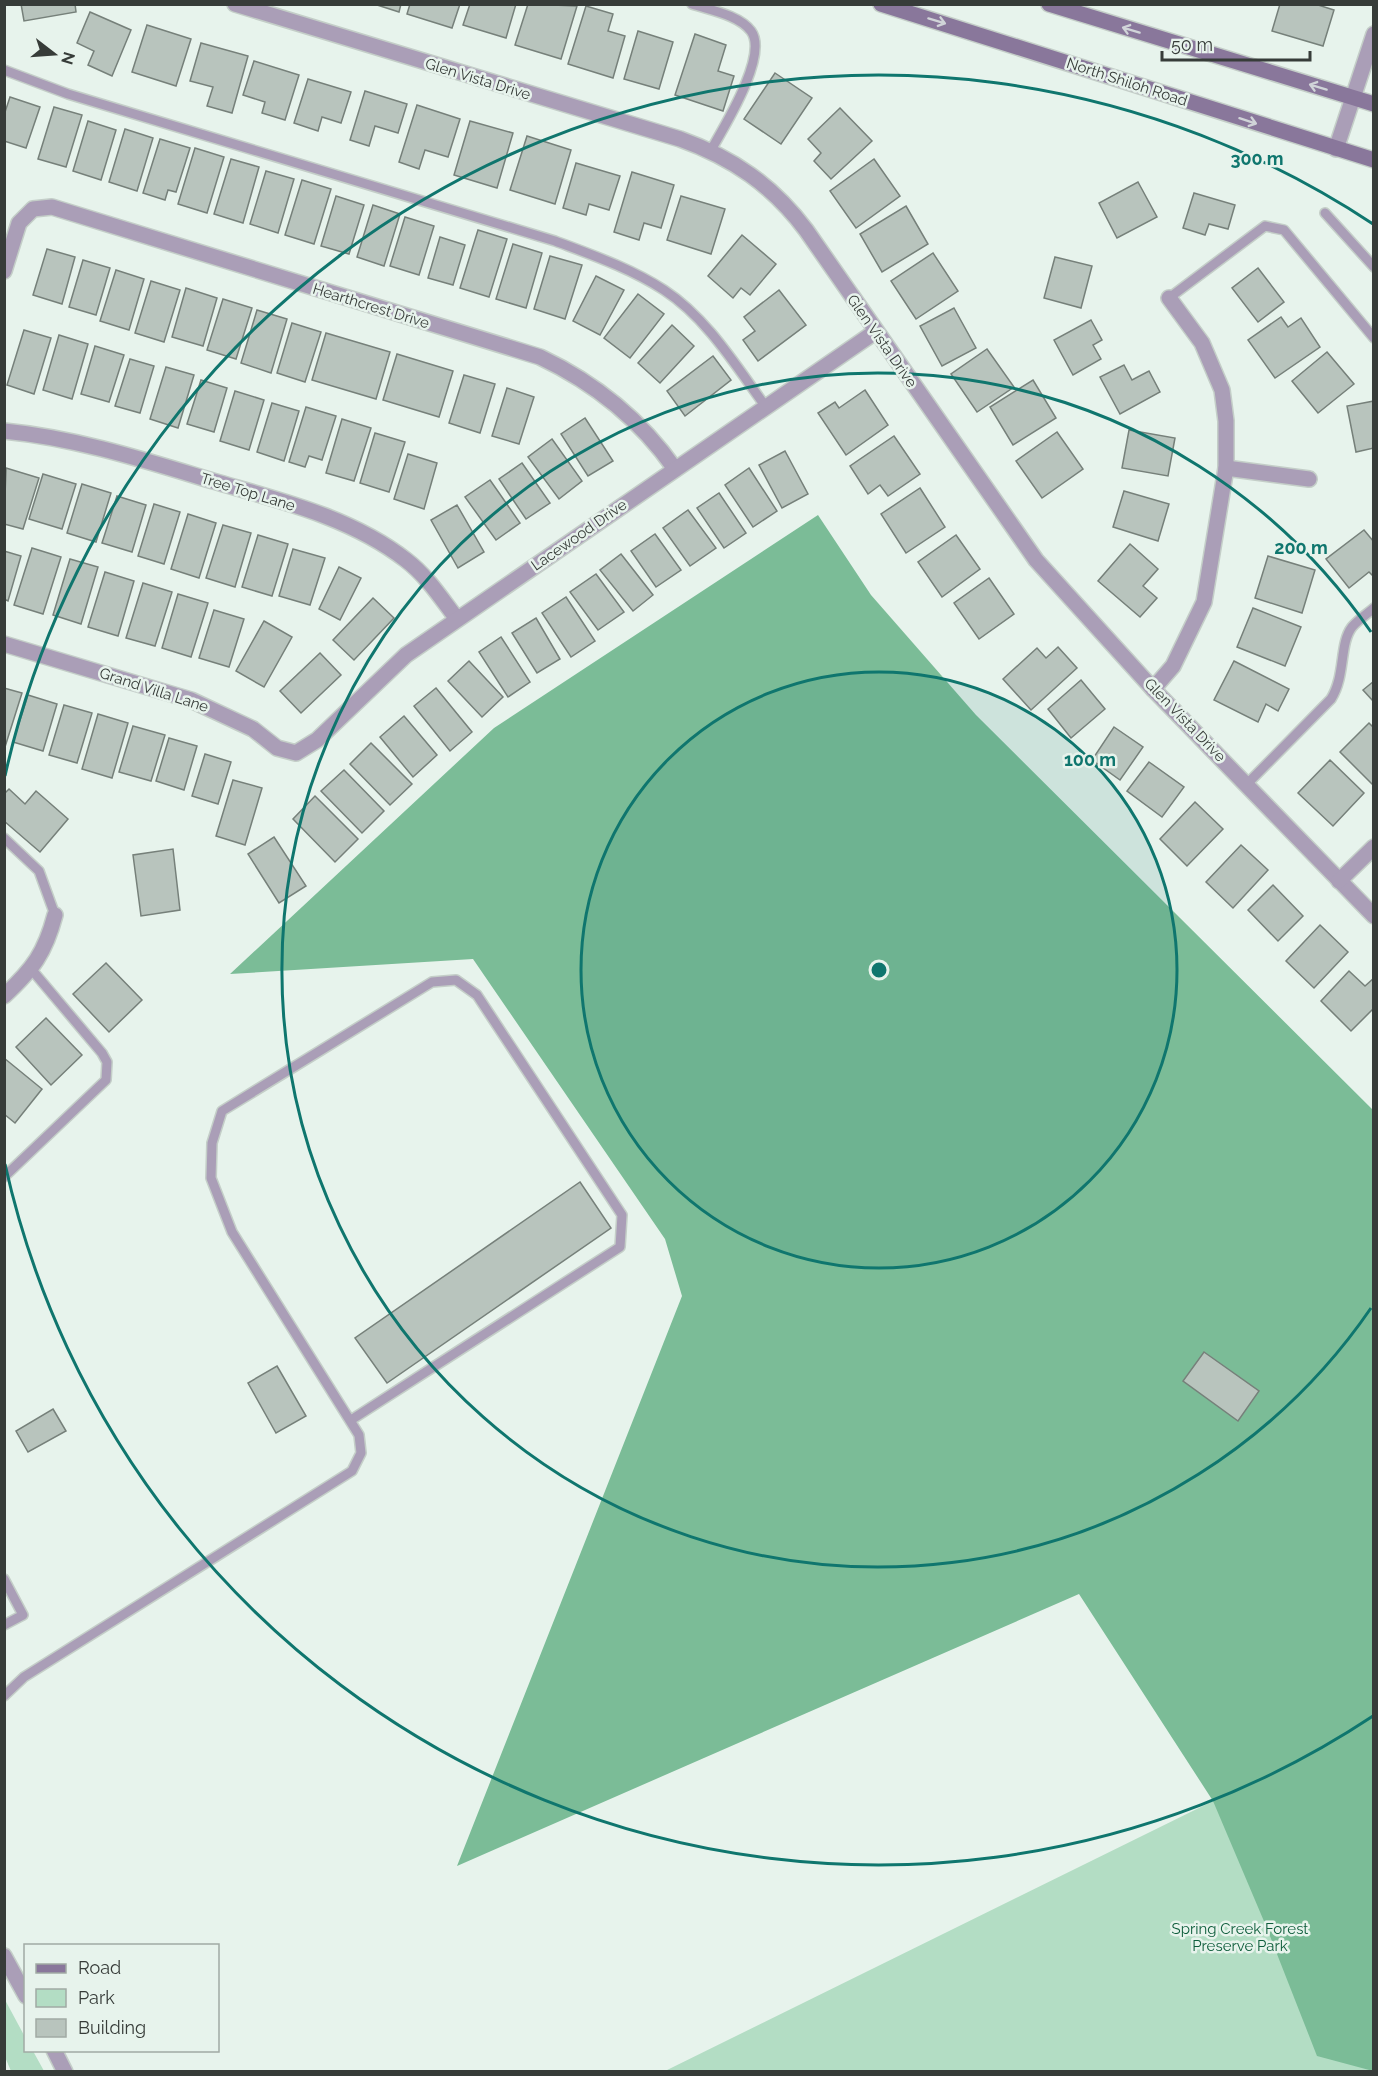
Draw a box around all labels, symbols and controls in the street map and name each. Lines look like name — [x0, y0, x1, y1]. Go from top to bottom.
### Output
one-way arrow — [927, 17, 946, 28]
north arrow — [24, 24, 84, 84]
one-way arrow — [1122, 24, 1141, 35]
scale bar — [1162, 24, 1310, 62]
text: 50 m — [1171, 34, 1213, 55]
text: N — [57, 50, 79, 67]
street label: Glen Vista Drive — [423, 54, 533, 104]
street label: North Shiloh Road — [1064, 54, 1190, 110]
one-way arrow — [1309, 81, 1328, 92]
one-way arrow — [1238, 116, 1257, 127]
text: 300 m — [1230, 148, 1284, 169]
street label: Hearthcrest Drive — [311, 280, 432, 332]
street label: Glen Vista Drive — [843, 291, 921, 391]
street label: Tree Top Lane — [199, 469, 298, 515]
street label: Lacewood Drive — [528, 495, 630, 575]
text: 200 m — [1274, 537, 1328, 558]
street label: Grand Villa Lane — [97, 664, 211, 716]
street label: Glen Vista Drive — [1141, 674, 1230, 766]
text: 100 m — [1064, 749, 1116, 770]
centre of rings — [869, 960, 889, 980]
park label: Spring Creek Forest Preserve Park — [1172, 1920, 1308, 1955]
legend — [24, 1944, 219, 2052]
text: Road — [78, 1957, 121, 1978]
text: Park — [78, 1987, 115, 2008]
text: Building — [78, 2017, 146, 2038]

